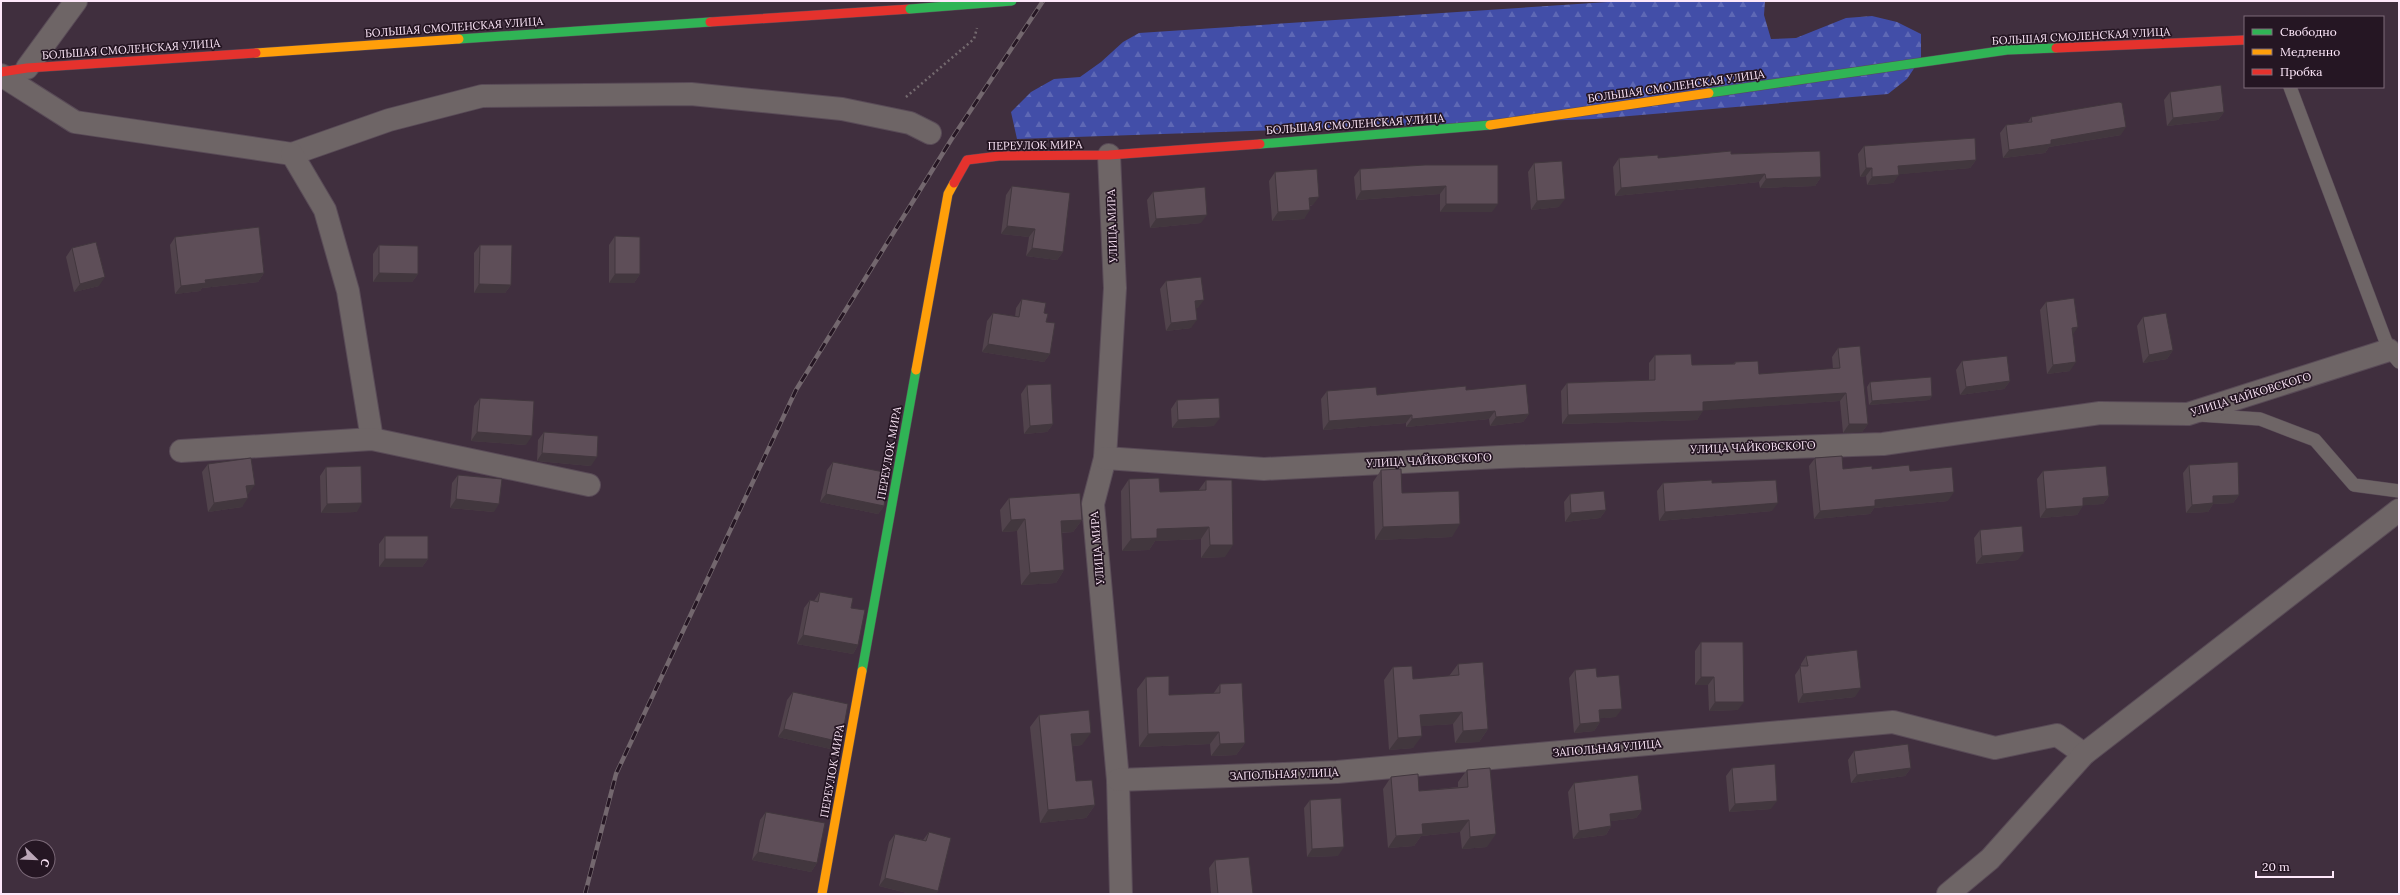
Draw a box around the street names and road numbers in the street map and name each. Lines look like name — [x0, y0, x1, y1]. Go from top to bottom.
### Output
street label: БОЛЬШАЯ СМОЛЕНСКАЯ УЛИЦА — [365, 14, 545, 40]
street label: БОЛЬШАЯ СМОЛЕНСКАЯ УЛИЦА — [1992, 24, 2172, 48]
street label: БОЛЬШАЯ СМОЛЕНСКАЯ УЛИЦА — [42, 36, 222, 62]
street label: БОЛЬШАЯ СМОЛЕНСКАЯ УЛИЦА — [1587, 66, 1766, 105]
street label: БОЛЬШАЯ СМОЛЕНСКАЯ УЛИЦА — [1266, 111, 1446, 137]
street label: ПЕРЕУЛОК МИРА — [988, 137, 1083, 153]
street label: УЛИЦА МИРА — [1104, 188, 1120, 264]
street label: УЛИЦА ЧАЙКОВСКОГО — [2188, 369, 2313, 419]
street label: ПЕРЕУЛОК МИРА — [874, 404, 904, 501]
street label: УЛИЦА ЧАЙКОВСКОГО — [1689, 438, 1816, 456]
street label: УЛИЦА ЧАЙКОВСКОГО — [1365, 450, 1492, 470]
street label: УЛИЦА МИРА — [1087, 510, 1107, 586]
street label: ПЕРЕУЛОК МИРА — [817, 722, 847, 819]
street label: ЗАПОЛЬНАЯ УЛИЦА — [1552, 736, 1663, 760]
street label: ЗАПОЛЬНАЯ УЛИЦА — [1229, 765, 1340, 783]

